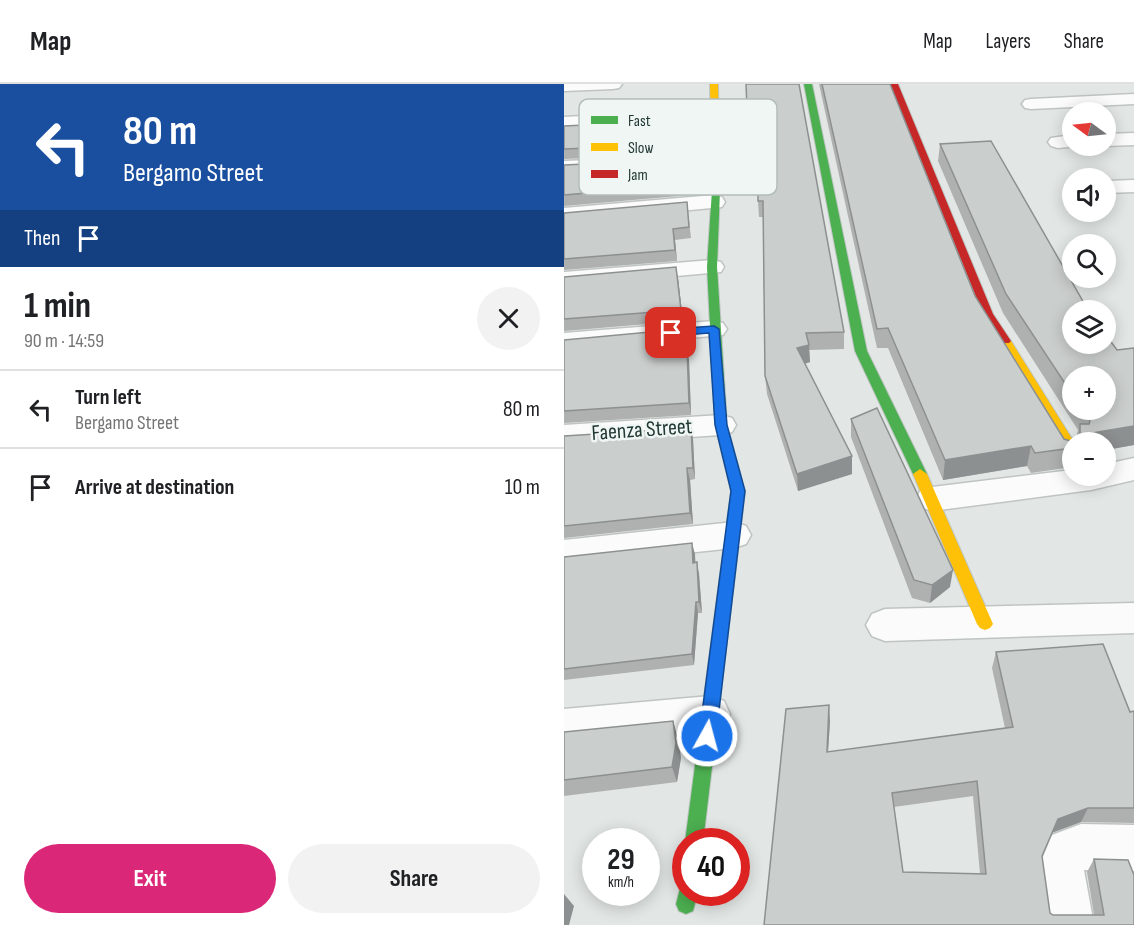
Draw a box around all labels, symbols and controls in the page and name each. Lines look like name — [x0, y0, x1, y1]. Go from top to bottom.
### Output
text: Map — [30, 25, 71, 58]
text: Map — [923, 29, 952, 54]
text: Layers — [985, 29, 1031, 54]
text: Share — [1064, 29, 1104, 54]
legend — [579, 99, 777, 195]
north arrow — [1062, 102, 1116, 156]
map controls — [1062, 102, 1116, 486]
text: 80 m — [123, 106, 197, 157]
icon: left — [24, 108, 102, 186]
text: Fast — [628, 112, 651, 131]
text: Slow — [628, 139, 653, 158]
text: Bergamo Street — [123, 157, 264, 189]
text: Jam — [627, 166, 648, 185]
button: sound — [1062, 168, 1116, 222]
icon: arrive — [72, 222, 105, 255]
text: Then — [24, 225, 60, 252]
button: search — [1062, 234, 1116, 288]
text: 1 min — [24, 285, 91, 328]
button: close — [477, 287, 540, 350]
button: layers — [1062, 300, 1116, 354]
pin — [645, 307, 696, 358]
icon: arrive — [654, 316, 687, 349]
text: 90 m · 14:59 — [24, 329, 104, 353]
button: + — [1062, 366, 1116, 420]
text: Turn left — [75, 384, 141, 411]
icon: left — [24, 393, 57, 426]
text: 80 m — [503, 396, 540, 423]
text: Bergamo Street — [75, 411, 179, 435]
street label: Faenza Street — [591, 413, 694, 447]
button: − — [1062, 432, 1116, 486]
icon: arrive — [24, 471, 57, 504]
text: Arrive at destination — [75, 474, 234, 501]
text: 10 m — [505, 474, 540, 501]
position arrow — [675, 704, 739, 768]
speed limit sign: 40 — [672, 828, 750, 906]
text: 29 — [607, 842, 635, 878]
button: Exit — [24, 844, 276, 913]
button: Share — [288, 844, 540, 913]
text: km/h — [608, 873, 634, 892]

